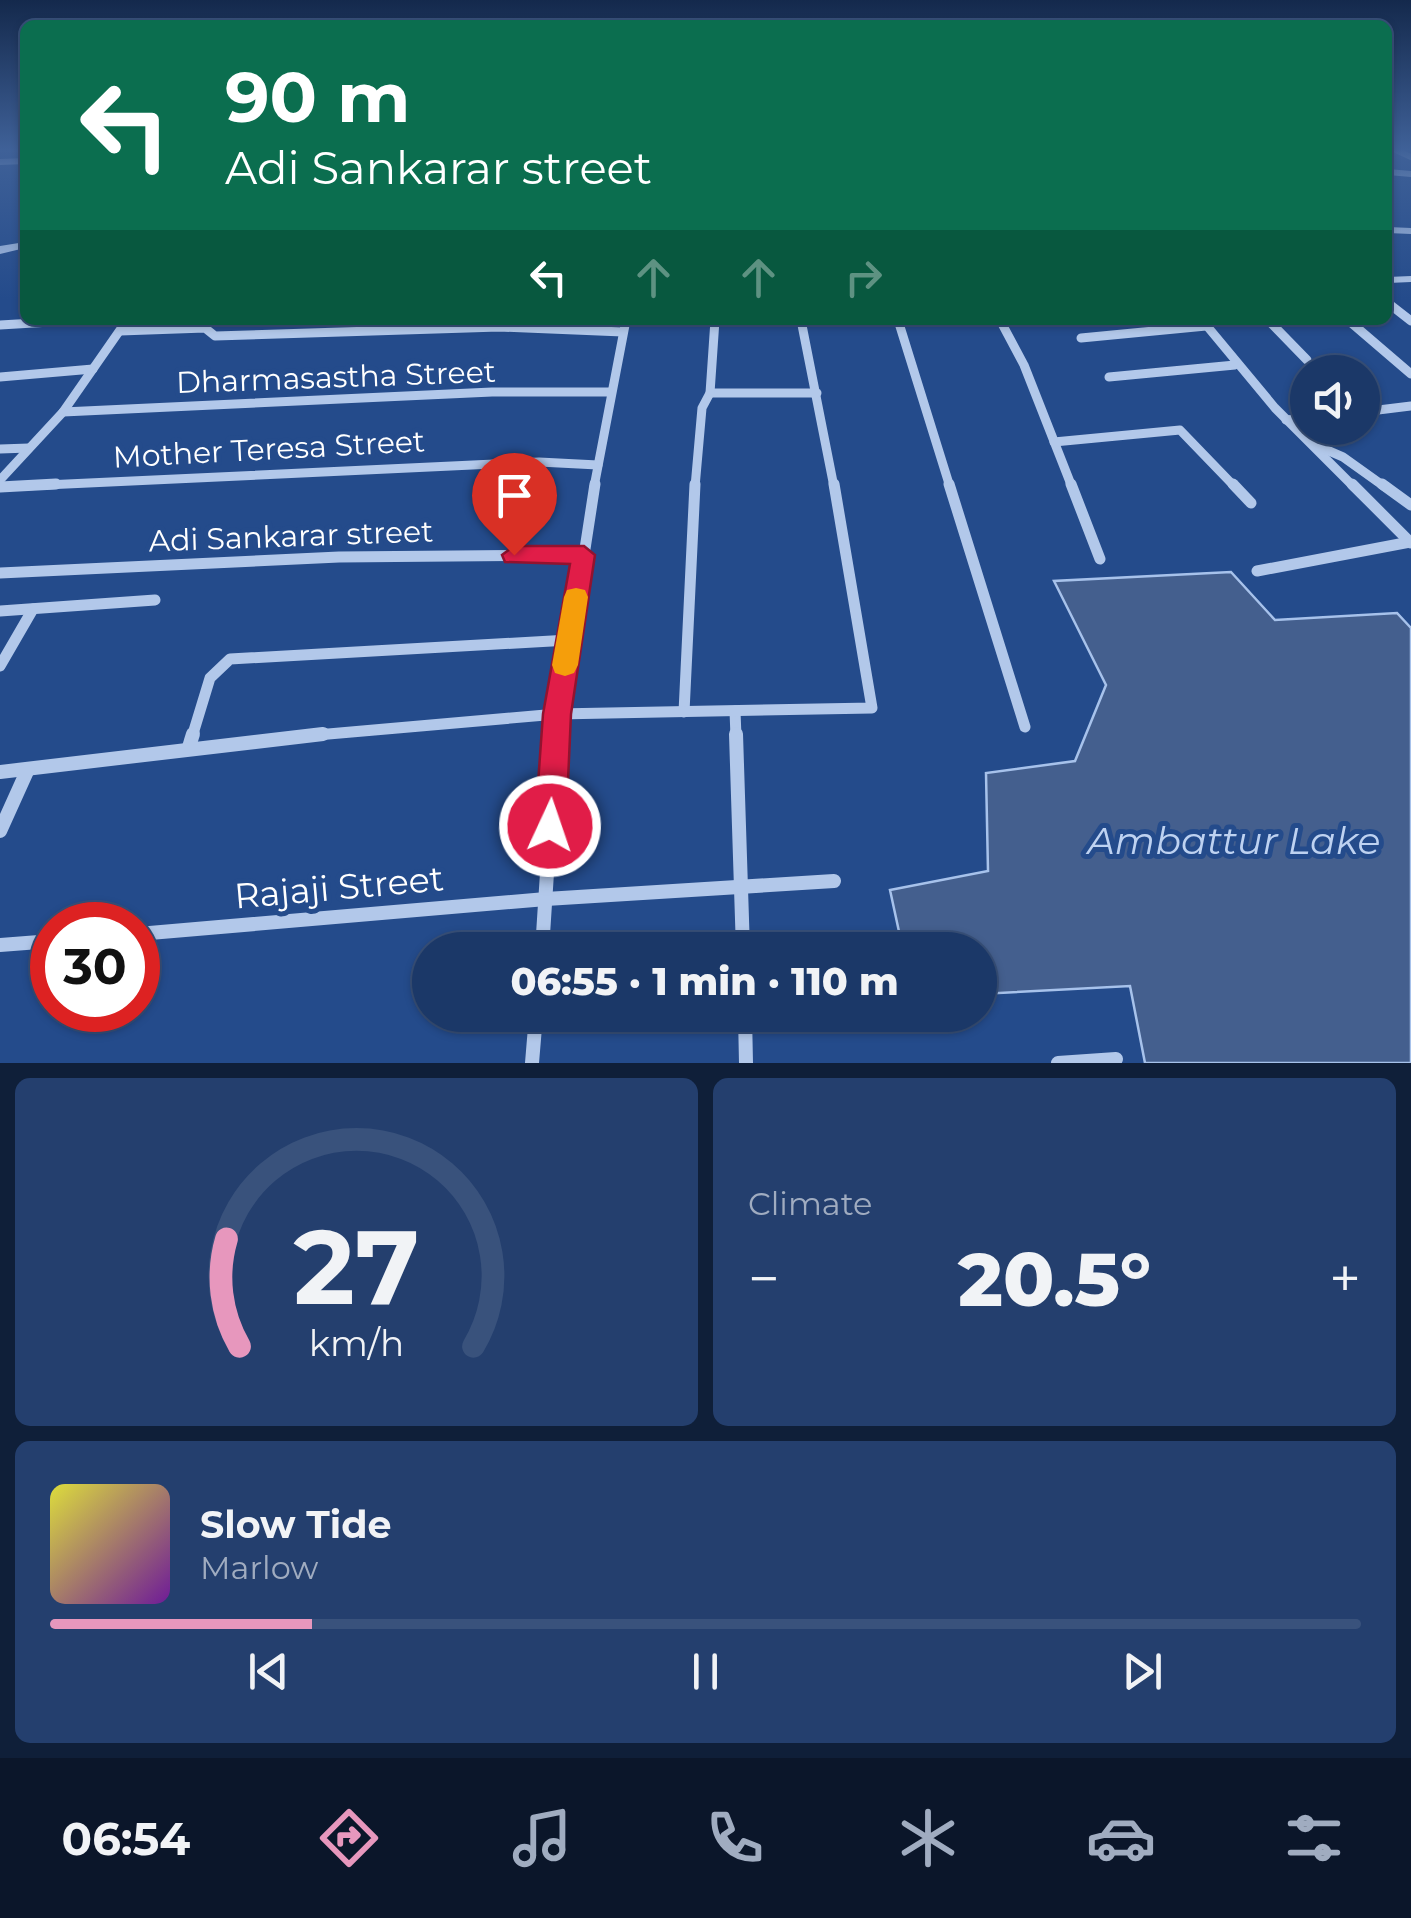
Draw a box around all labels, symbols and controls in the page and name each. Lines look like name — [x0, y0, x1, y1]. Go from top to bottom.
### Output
text: 90 m — [225, 54, 410, 140]
icon: left — [60, 60, 190, 190]
text: Adi Sankarar street — [225, 140, 652, 195]
icon: left — [521, 250, 576, 305]
icon: ahead — [626, 250, 681, 305]
icon: ahead — [731, 250, 786, 305]
icon: right — [836, 250, 891, 305]
street label: Dharmasastha Street — [176, 353, 496, 401]
map controls — [1290, 355, 1380, 445]
button: sound — [1290, 355, 1380, 445]
street label: Mother Teresa Street — [112, 422, 426, 476]
pin — [472, 453, 557, 556]
icon: arrive — [487, 468, 542, 523]
street label: Adi Sankarar street — [148, 513, 434, 559]
position arrow — [498, 774, 602, 878]
water label: Ambattur Lake — [1086, 817, 1380, 864]
street label: Rajaji Street — [233, 856, 445, 918]
speed limit sign: 30 — [30, 902, 160, 1032]
text: 06:55 · 1 min · 110 m — [510, 958, 899, 1005]
text: Climate — [748, 1184, 872, 1223]
text: 27 — [294, 1203, 419, 1330]
text: 20.5° — [958, 1233, 1151, 1325]
text: − — [748, 1245, 780, 1312]
text: + — [1329, 1245, 1361, 1312]
text: km/h — [309, 1321, 404, 1365]
text: Slow Tide — [200, 1501, 392, 1548]
text: Marlow — [200, 1548, 318, 1587]
icon: previous — [241, 1644, 296, 1699]
icon: pause — [678, 1644, 733, 1699]
icon: next — [1115, 1644, 1170, 1699]
icon: directions — [314, 1803, 384, 1873]
icon: music — [507, 1803, 577, 1873]
icon: phone — [700, 1803, 770, 1873]
icon: climate — [893, 1803, 963, 1873]
icon: car — [1086, 1803, 1156, 1873]
icon: filters — [1279, 1803, 1349, 1873]
text: 06:54 — [62, 1811, 190, 1866]

